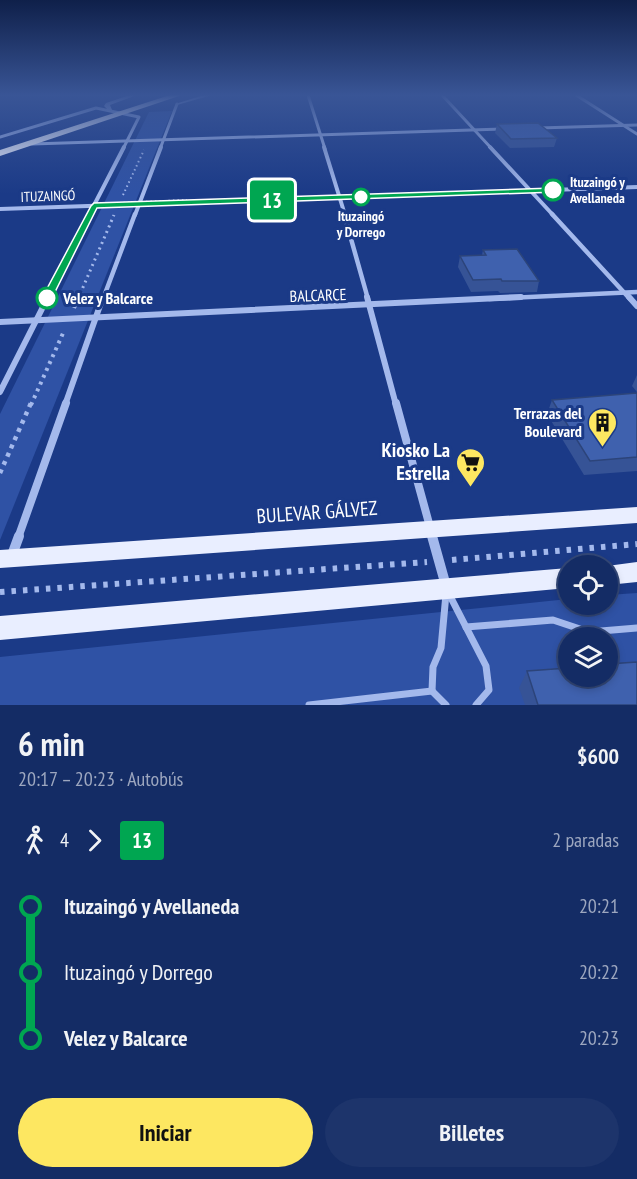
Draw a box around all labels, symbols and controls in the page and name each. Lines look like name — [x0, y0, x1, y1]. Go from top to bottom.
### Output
place label: Ituzaingó y Avellaneda — [569, 173, 625, 207]
marker: Ituzaingó y Avellaneda — [542, 179, 564, 201]
line badge: 13 — [245, 180, 299, 220]
street label: ITUZAINGÓ — [20, 186, 76, 206]
text: 13 — [262, 187, 282, 214]
marker: Ituzaingó y Dorrego — [352, 188, 370, 206]
place label: Ituzaingó y Dorrego — [336, 207, 385, 241]
street label: BALCARCE — [289, 284, 347, 306]
marker: Velez y Balcarce — [36, 287, 58, 309]
place label: Velez y Balcarce — [62, 288, 153, 308]
place label: Terrazas del Boulevard — [514, 403, 582, 441]
building icon: Terrazas del Boulevard — [587, 406, 619, 448]
place label: Kiosko La Estrella — [381, 437, 450, 486]
supermarket icon: Kiosko La Estrella — [455, 446, 487, 488]
street label: BULEVAR GÁLVEZ — [256, 495, 378, 529]
map controls — [558, 555, 618, 687]
button: locate — [558, 555, 618, 615]
button: layers — [558, 627, 618, 687]
text: 6 min — [18, 722, 85, 765]
text: $600 — [577, 742, 619, 770]
text: 20:17 – 20:23 · Autobús — [18, 766, 183, 792]
icon: walk — [18, 824, 51, 857]
icon: forward — [78, 824, 111, 857]
text: 4 — [60, 827, 69, 853]
text: 13 — [132, 827, 152, 854]
text: 2 paradas — [552, 827, 619, 853]
text: Ituzaingó y Avellaneda — [64, 892, 239, 920]
text: 20:21 — [579, 893, 619, 919]
text: Ituzaingó y Dorrego — [64, 958, 213, 986]
text: 20:22 — [579, 959, 619, 985]
text: Velez y Balcarce — [64, 1024, 188, 1052]
text: 20:23 — [579, 1025, 619, 1051]
button: Iniciar — [18, 1098, 313, 1167]
button: Billetes — [325, 1098, 619, 1167]

